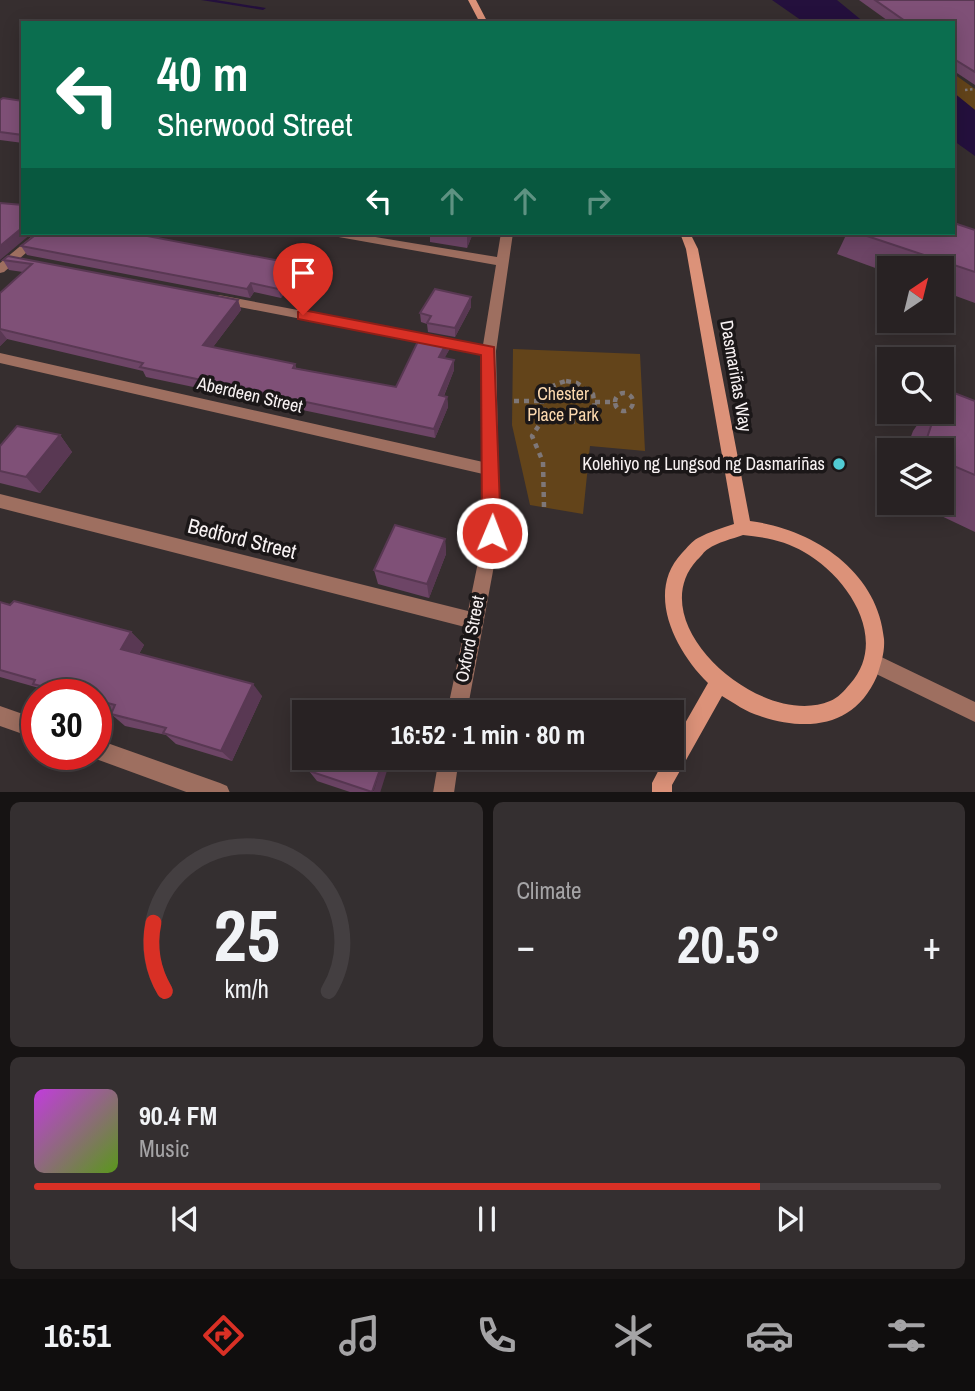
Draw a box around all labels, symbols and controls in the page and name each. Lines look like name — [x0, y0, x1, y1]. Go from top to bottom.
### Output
text: 40 m — [157, 40, 249, 106]
icon: left — [42, 49, 133, 140]
text: Sherwood Street — [157, 103, 352, 146]
icon: left — [360, 182, 398, 220]
icon: ahead — [433, 182, 471, 220]
icon: ahead — [506, 182, 544, 220]
icon: right — [579, 182, 617, 220]
pin — [273, 243, 333, 315]
icon: arrive — [284, 254, 322, 292]
north arrow — [877, 256, 954, 332]
map controls — [877, 256, 954, 515]
street label: Dasmariñas Way — [714, 318, 759, 434]
button: search — [877, 347, 954, 424]
street label: Aberdeen Street — [194, 370, 305, 419]
park label: Chester Place Park — [527, 381, 599, 427]
button: layers — [877, 438, 954, 515]
place label: Kolehiyo ng Lungsod ng Dasmariñas — [582, 451, 825, 476]
marker: Kolehiyo ng Lungsod ng Dasmariñas — [831, 456, 847, 472]
position arrow — [455, 496, 529, 570]
street label: Bedford Street — [185, 511, 300, 566]
street label: Oxford Street — [449, 593, 490, 684]
speed limit sign: 30 — [21, 679, 112, 770]
text: 16:52 · 1 min · 80 m — [391, 717, 585, 752]
text: Climate — [517, 875, 581, 906]
text: 25 — [213, 886, 279, 984]
text: 20.5° — [677, 909, 781, 979]
text: − — [517, 920, 535, 971]
text: + — [923, 920, 941, 971]
text: km/h — [224, 971, 268, 1005]
text: 90.4 FM — [139, 1098, 217, 1133]
text: Music — [139, 1133, 189, 1164]
icon: previous — [166, 1200, 204, 1238]
icon: pause — [468, 1200, 506, 1238]
icon: next — [771, 1200, 809, 1238]
icon: directions — [199, 1311, 248, 1360]
icon: music — [335, 1311, 384, 1360]
icon: phone — [472, 1311, 521, 1360]
icon: climate — [609, 1311, 658, 1360]
icon: car — [745, 1311, 794, 1360]
icon: filters — [882, 1311, 931, 1360]
text: 16:51 — [44, 1314, 111, 1357]

